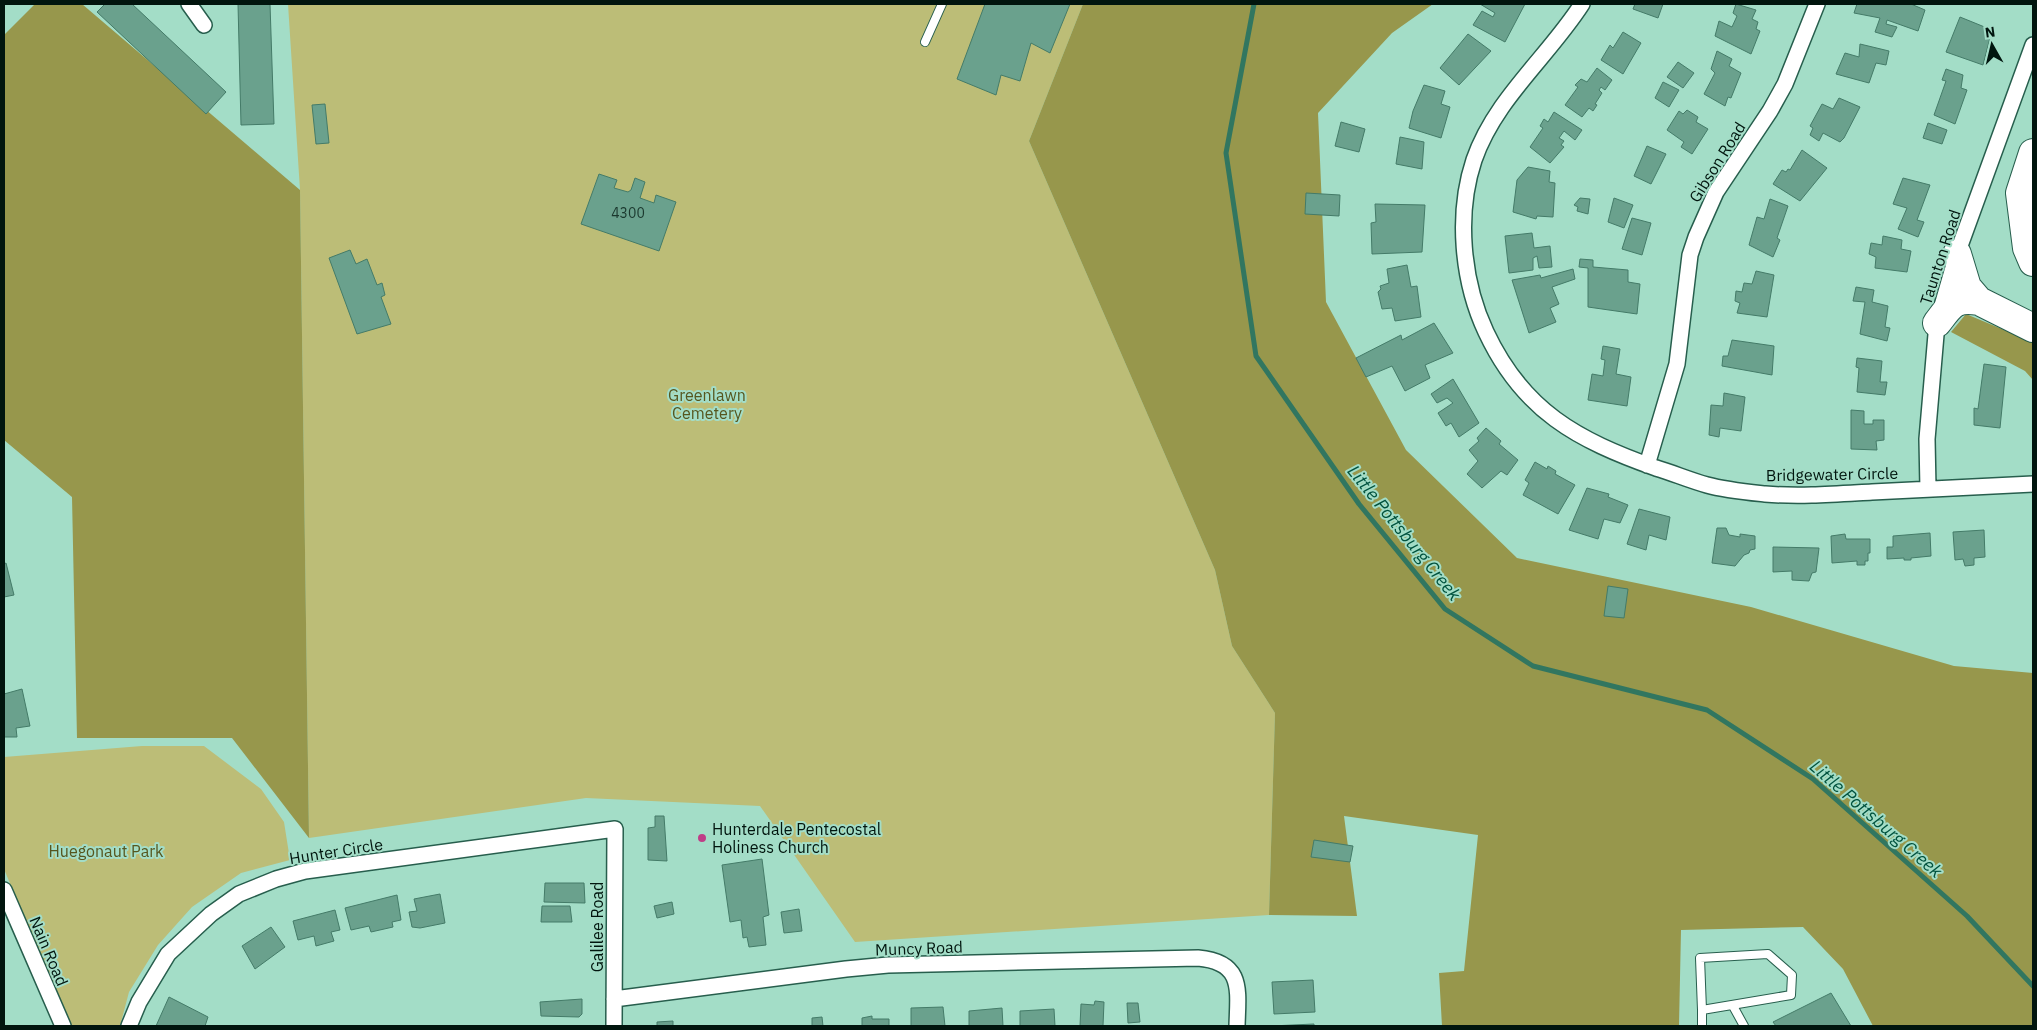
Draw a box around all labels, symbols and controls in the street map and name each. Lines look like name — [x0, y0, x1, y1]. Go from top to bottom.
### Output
north arrow — [1967, 20, 2017, 70]
text: N — [1984, 23, 1996, 42]
street label: Gibson Road — [1684, 118, 1750, 206]
house number: 4300 — [611, 204, 645, 222]
street label: Taunton Road — [1915, 207, 1965, 307]
park label: Greenlawn Cemetery — [668, 385, 746, 423]
water label: Little Pottsburg Creek — [1343, 460, 1467, 606]
street label: Bridgewater Circle — [1766, 463, 1898, 485]
water label: Little Pottsburg Creek — [1805, 755, 1948, 883]
place label: Hunterdale Pentecostal Holiness Church — [712, 819, 881, 857]
marker: Hunterdale Pentecostal Holiness Church — [696, 832, 708, 844]
street label: Hunter Circle — [288, 834, 384, 868]
park label: Huegonaut Park — [49, 841, 164, 861]
street label: Galilee Road — [587, 882, 607, 972]
street label: Nain Road — [25, 913, 73, 989]
street label: Muncy Road — [875, 936, 963, 960]

